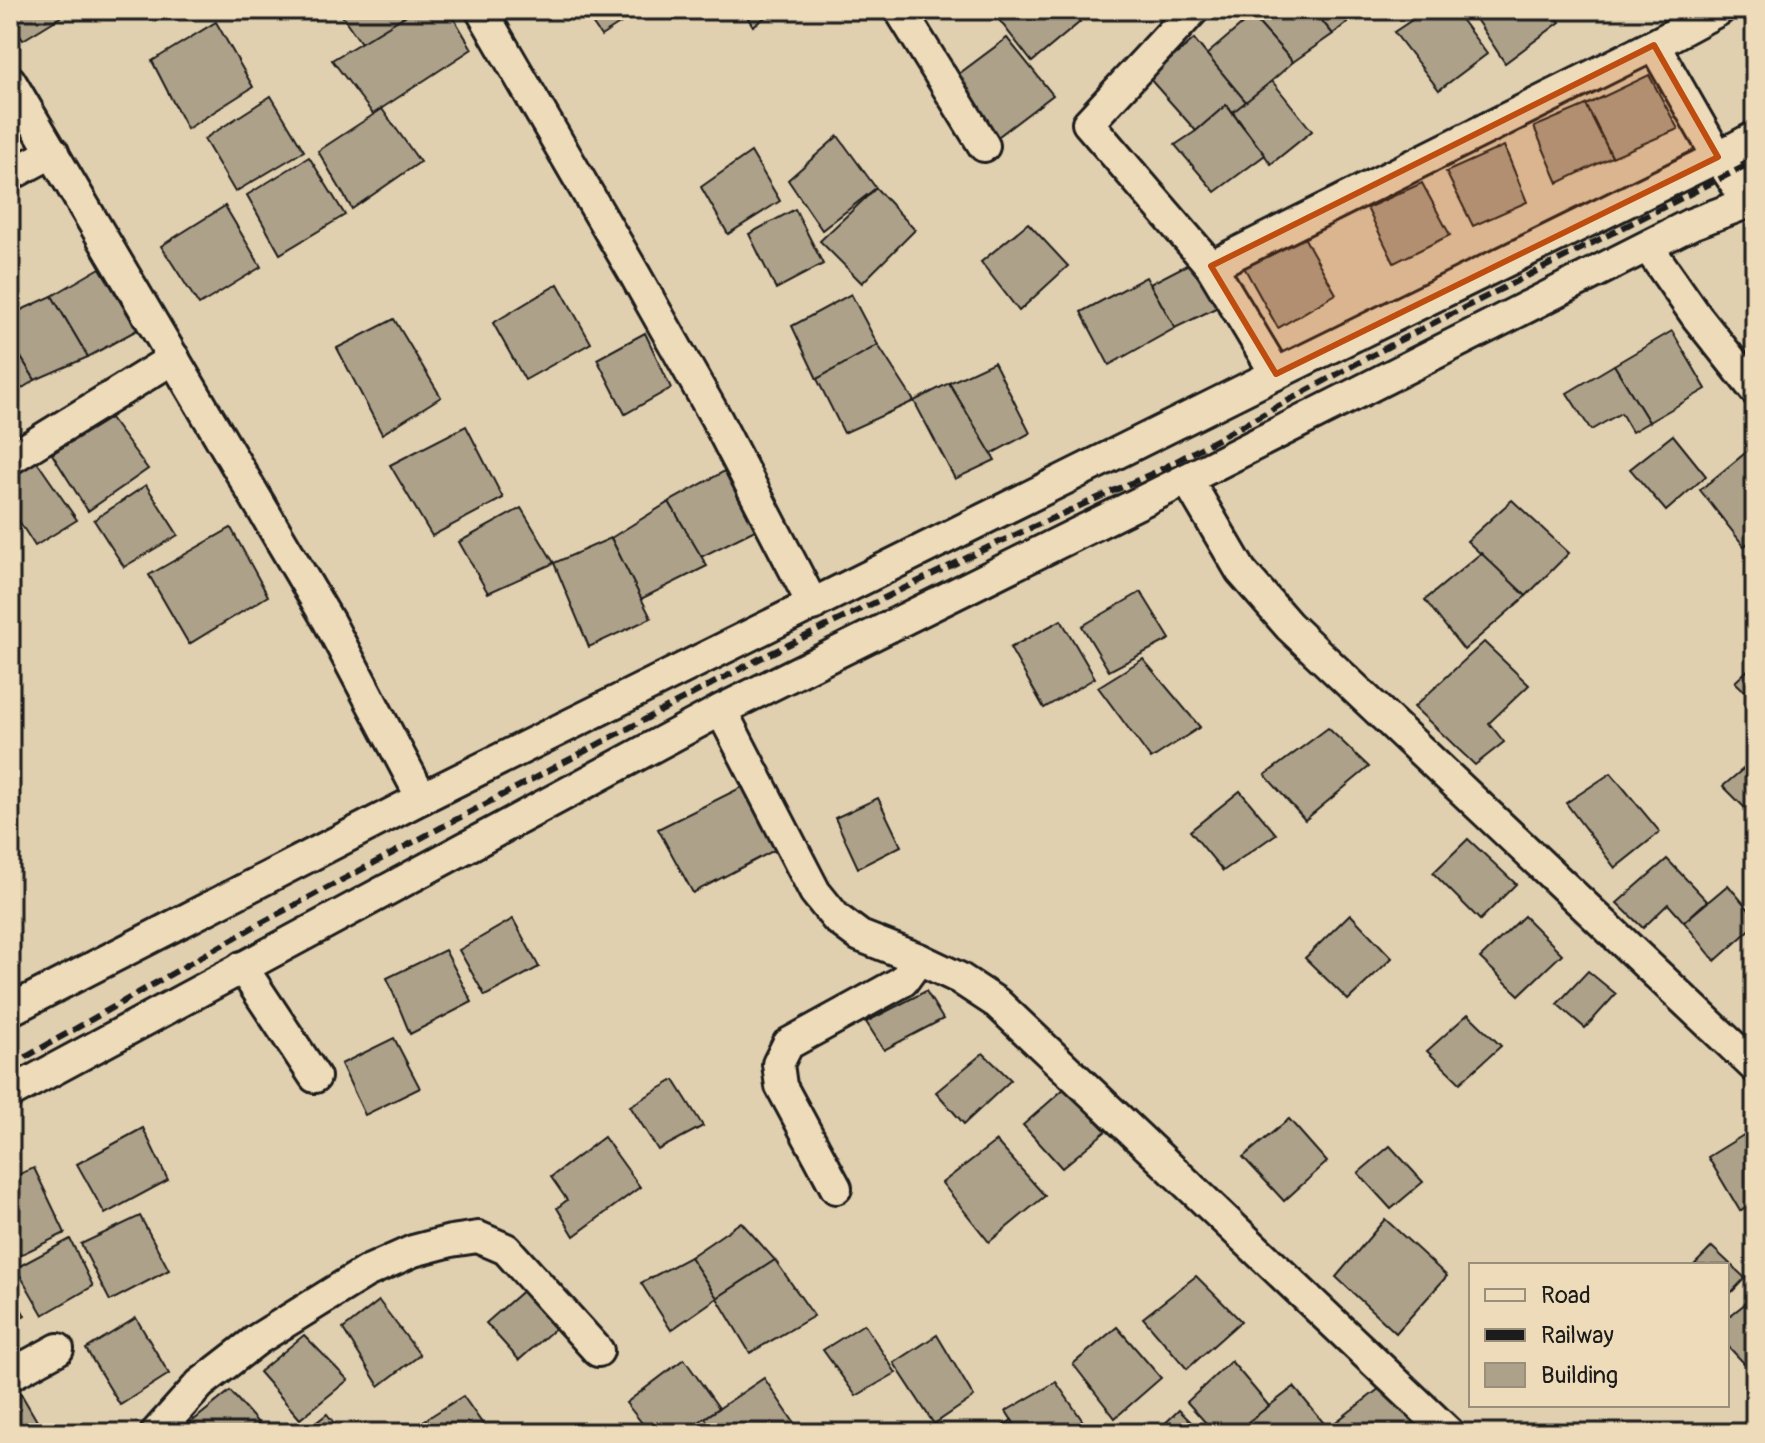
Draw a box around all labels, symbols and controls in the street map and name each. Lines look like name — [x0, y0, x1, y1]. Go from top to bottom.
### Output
legend — [1469, 1263, 1729, 1407]
text: Road — [1541, 1281, 1591, 1310]
text: Railway — [1541, 1321, 1614, 1350]
text: Building — [1541, 1361, 1618, 1390]

